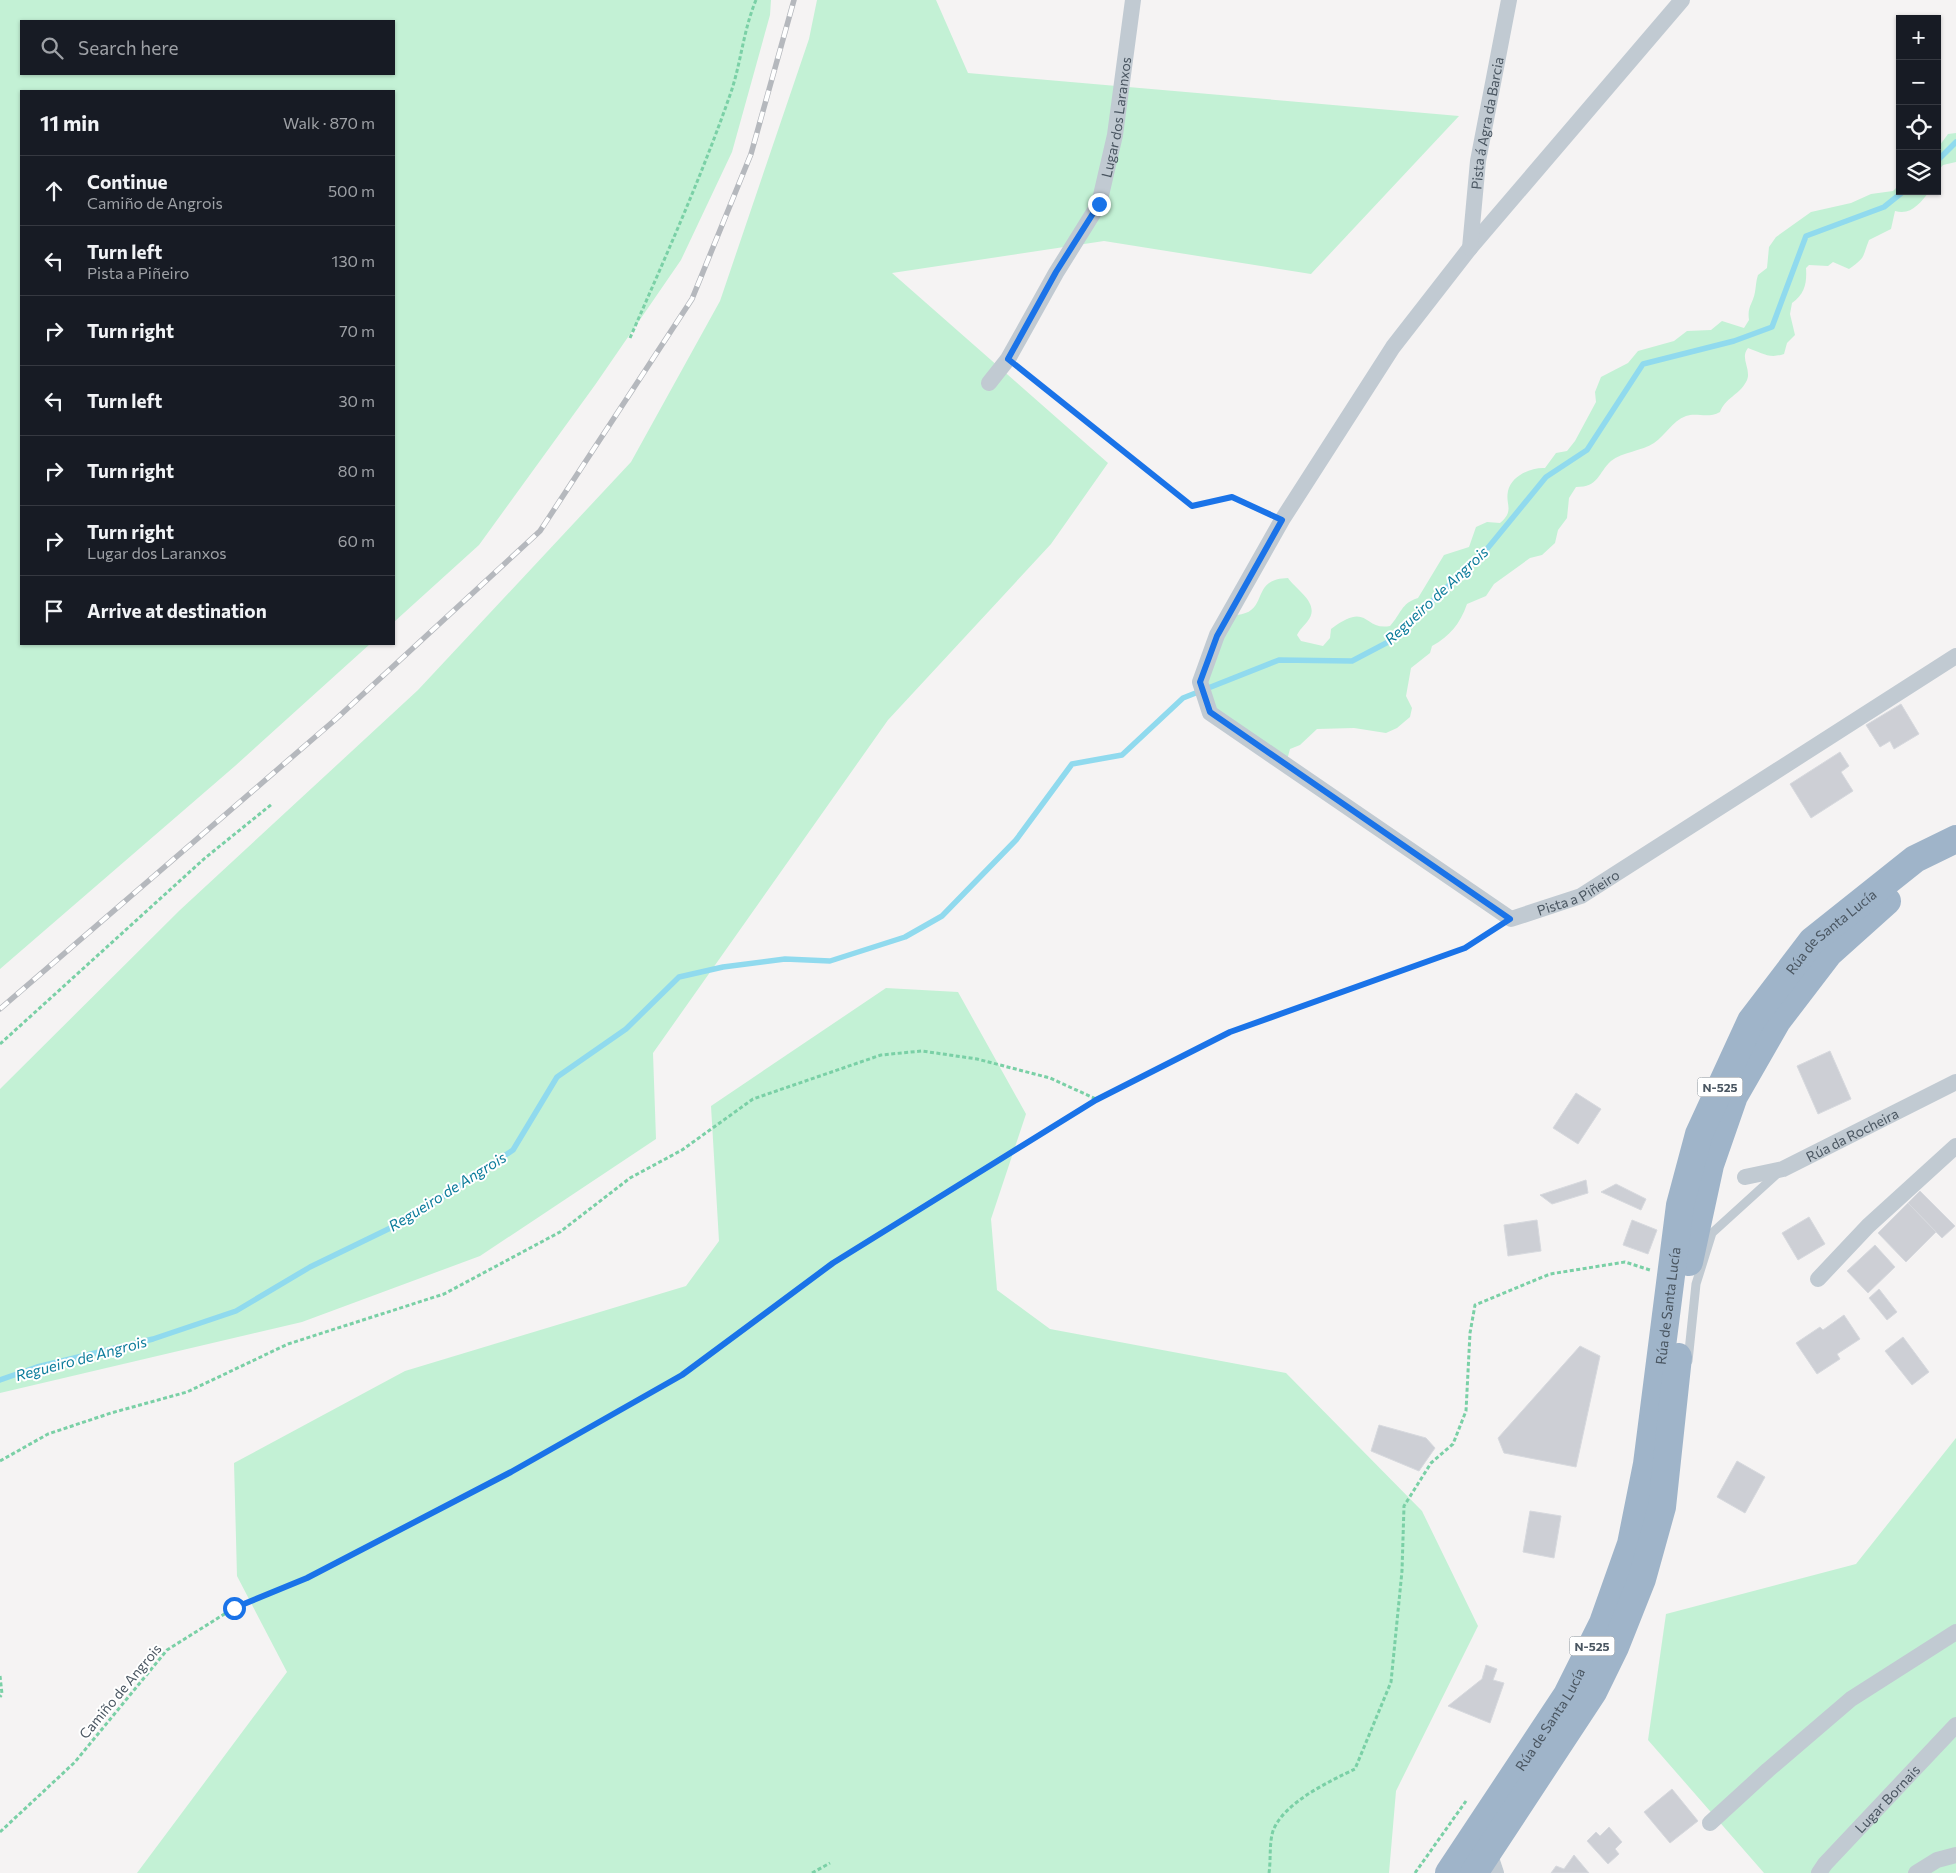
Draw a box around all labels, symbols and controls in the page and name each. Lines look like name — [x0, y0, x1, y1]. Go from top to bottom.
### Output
map controls — [1896, 15, 1941, 195]
button: + — [1896, 15, 1941, 60]
search box — [20, 20, 395, 75]
icon: search — [38, 34, 66, 62]
text: Search here — [78, 36, 178, 59]
street label: Pista á Agra da Barcia — [1467, 55, 1506, 190]
street label: Lugar dos Laranxos — [1097, 56, 1134, 179]
button: − — [1896, 60, 1941, 105]
button: locate — [1896, 105, 1941, 150]
text: 11 min — [40, 110, 99, 135]
text: Walk · 870 m — [283, 113, 375, 132]
button: layers — [1896, 150, 1941, 195]
text: Continue — [87, 170, 167, 193]
icon: ahead — [40, 177, 68, 205]
text: 500 m — [328, 181, 375, 200]
text: Camiño de Angrois — [87, 193, 223, 212]
route end — [1088, 193, 1111, 216]
text: Turn left — [87, 240, 162, 263]
icon: left — [40, 247, 68, 275]
text: 130 m — [332, 251, 375, 270]
text: Pista a Piñeiro — [87, 263, 189, 282]
icon: right — [40, 317, 68, 345]
text: Turn right — [87, 319, 174, 342]
text: 70 m — [339, 321, 375, 340]
icon: left — [40, 387, 68, 415]
text: Turn left — [87, 389, 162, 412]
text: 30 m — [338, 391, 375, 410]
icon: right — [40, 457, 68, 485]
text: Turn right — [87, 459, 174, 482]
text: 80 m — [338, 461, 375, 480]
text: Turn right — [87, 520, 174, 543]
icon: right — [40, 527, 68, 555]
text: 60 m — [338, 531, 375, 550]
water label: Regueiro de Angrois — [1380, 542, 1492, 648]
text: Lugar dos Laranxos — [87, 543, 227, 562]
icon: arrive — [40, 597, 68, 625]
text: Arrive at destination — [87, 599, 267, 622]
street label: Pista a Piñeiro — [1534, 865, 1622, 918]
street label: Rúa de Santa Lucía — [1781, 885, 1879, 977]
road number: N-525 — [1698, 1078, 1742, 1096]
street label: Rúa da Rocheira — [1803, 1104, 1901, 1165]
water label: Regueiro de Angrois — [385, 1147, 509, 1234]
street label: Rúa de Santa Lucía — [1651, 1246, 1683, 1366]
water label: Regueiro de Angrois — [13, 1332, 149, 1384]
route start — [223, 1597, 246, 1620]
road number: N-525 — [1570, 1636, 1614, 1655]
street label: Camiño de Angrois — [75, 1640, 165, 1742]
street label: Rúa de Santa Lucía — [1511, 1665, 1588, 1774]
street label: Lugar Bornais — [1851, 1761, 1923, 1836]

